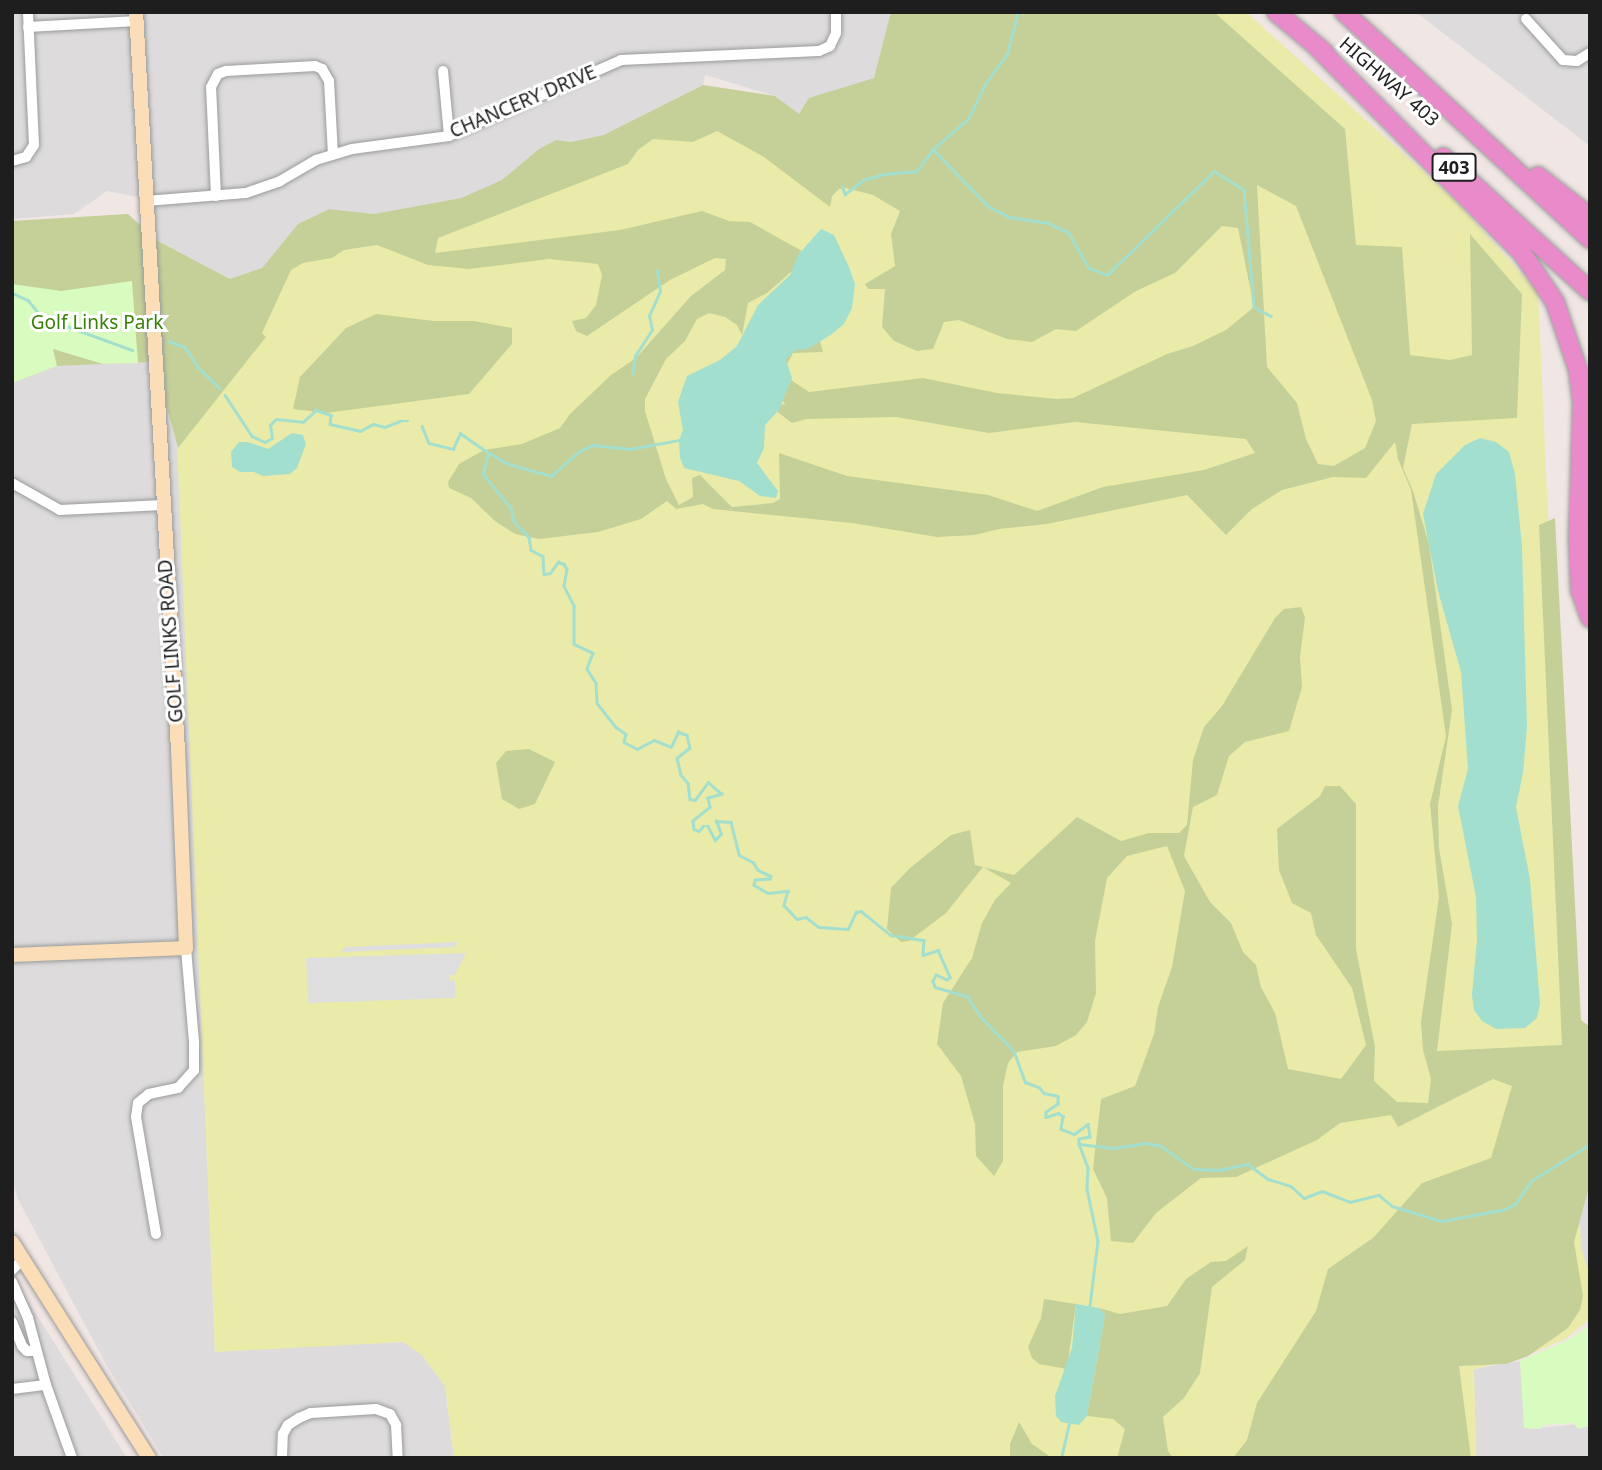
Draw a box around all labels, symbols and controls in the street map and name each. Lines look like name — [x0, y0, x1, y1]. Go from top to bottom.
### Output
street label: HIGHWAY 403 — [1334, 33, 1444, 131]
street label: CHANCERY DRIVE — [446, 61, 600, 143]
road number: 403 — [1431, 152, 1477, 182]
park label: Golf Links Park — [31, 312, 163, 334]
street label: GOLF LINKS ROAD — [154, 559, 188, 723]

